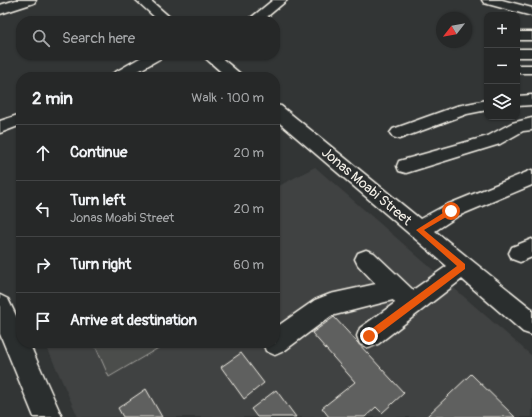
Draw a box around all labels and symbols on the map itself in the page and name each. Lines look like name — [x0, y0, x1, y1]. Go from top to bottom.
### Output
north arrow — [436, 12, 472, 48]
street label: Jonas Moabi Street — [318, 144, 415, 229]
route start — [442, 202, 460, 220]
route end — [360, 327, 378, 345]

